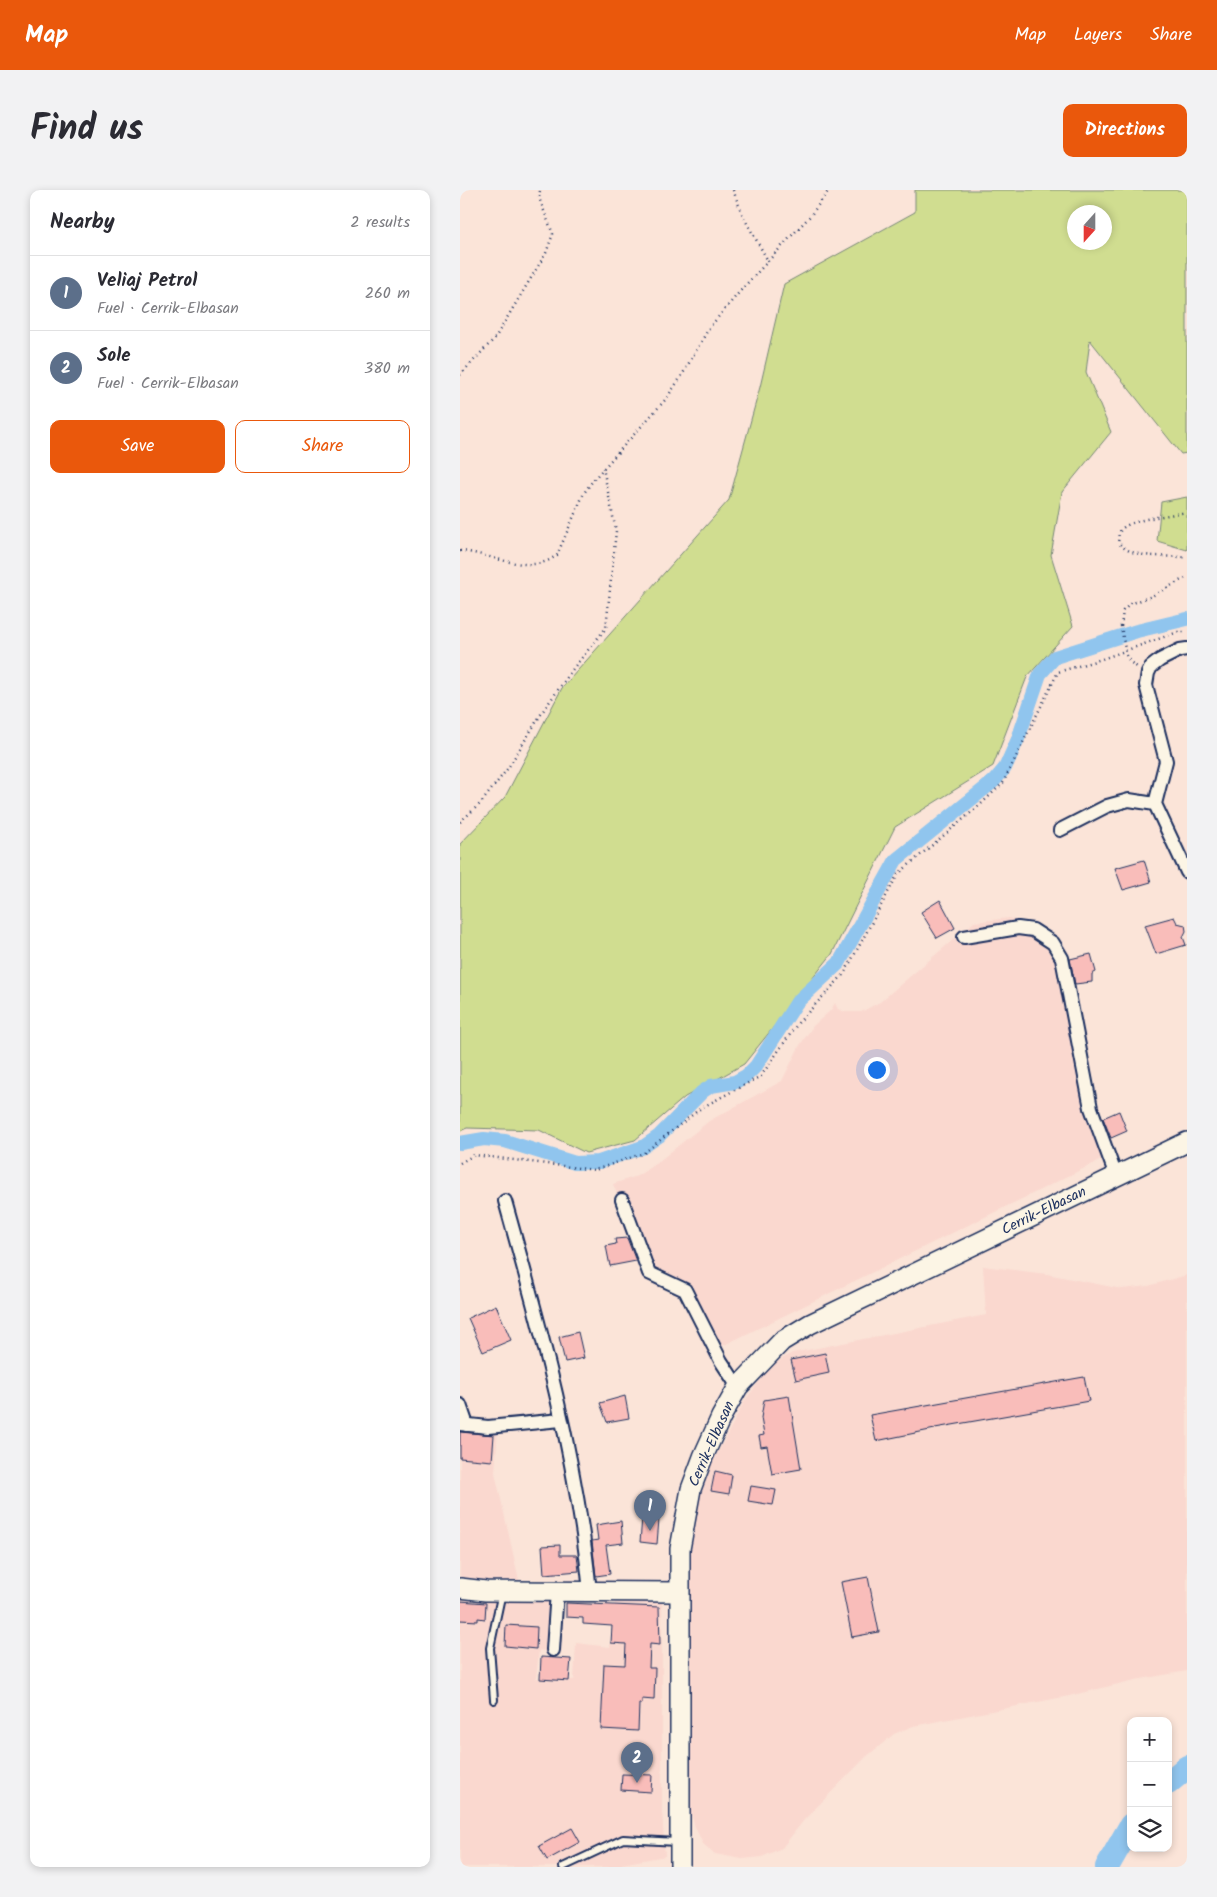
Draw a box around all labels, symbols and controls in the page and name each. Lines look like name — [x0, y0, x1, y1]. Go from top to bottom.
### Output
text: Map — [25, 16, 68, 55]
text: Map — [1015, 21, 1046, 50]
text: Layers — [1074, 21, 1122, 50]
text: Share — [1150, 21, 1192, 50]
text: Find us — [30, 102, 143, 158]
button: Directions — [1063, 104, 1187, 157]
north arrow — [1067, 205, 1112, 250]
text: Nearby — [50, 206, 115, 239]
text: 2 results — [350, 210, 410, 235]
text: Veliaj Petrol — [97, 266, 197, 296]
text: 1 — [64, 281, 68, 306]
text: 260 m — [365, 281, 410, 306]
text: Fuel · Cerrik-Elbasan — [97, 296, 239, 321]
text: Sole — [97, 341, 130, 371]
text: 2 — [61, 356, 71, 381]
text: 380 m — [364, 356, 410, 381]
text: Fuel · Cerrik-Elbasan — [97, 371, 239, 396]
button: Save — [50, 420, 225, 473]
button: Share — [235, 420, 410, 473]
your location — [864, 1057, 890, 1083]
street label: Cerrik-Elbasan — [997, 1180, 1091, 1242]
street label: Cerrik-Elbasan — [682, 1397, 742, 1491]
pin: 1 — [634, 1490, 666, 1531]
map controls — [1127, 1717, 1172, 1852]
button: + — [1127, 1717, 1172, 1762]
pin: 2 — [621, 1742, 653, 1783]
button: − — [1127, 1762, 1172, 1807]
button: layers — [1127, 1807, 1172, 1852]

